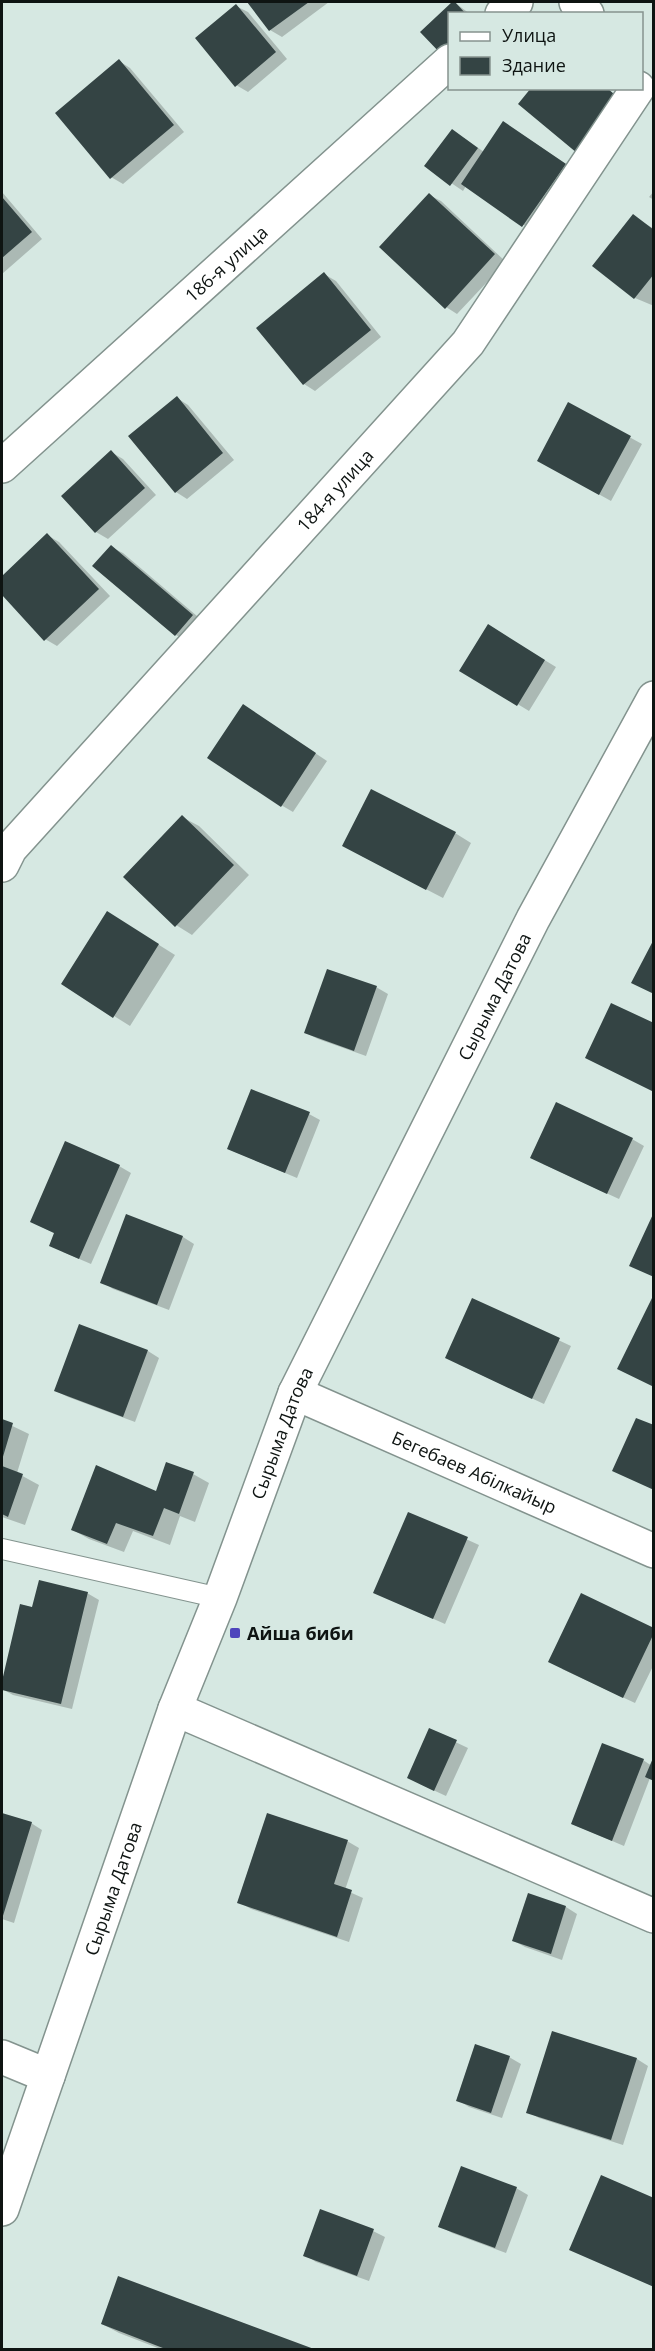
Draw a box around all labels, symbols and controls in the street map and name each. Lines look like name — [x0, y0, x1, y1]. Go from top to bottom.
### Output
legend — [448, 12, 643, 90]
text: Улица — [502, 23, 556, 47]
text: Здание — [502, 53, 566, 77]
street label: 186-я улица — [180, 220, 272, 307]
street label: 184-я улица — [291, 444, 378, 536]
street label: Сырыма Датова — [452, 928, 536, 1064]
street label: Сырыма Датова — [245, 1363, 318, 1502]
street label: Бегебаев Абілкайыр — [388, 1425, 560, 1519]
place label: Айша биби — [247, 1621, 354, 1645]
marker: Айша биби — [228, 1626, 242, 1640]
street label: Сырыма Датова — [79, 1819, 147, 1959]

